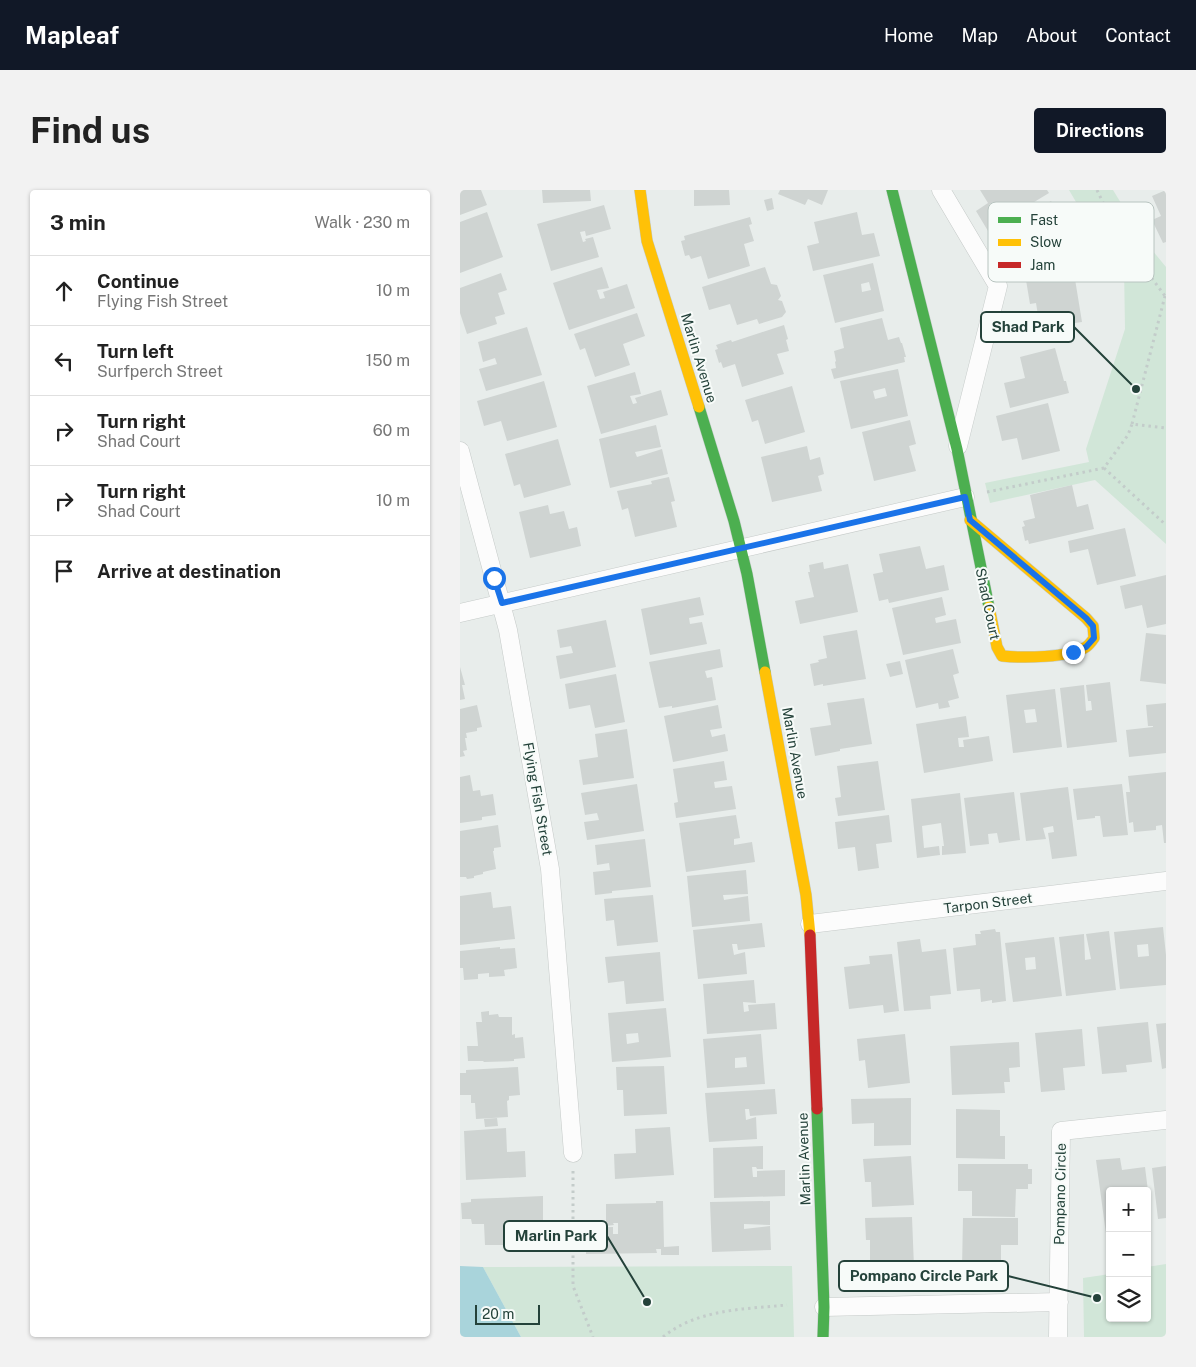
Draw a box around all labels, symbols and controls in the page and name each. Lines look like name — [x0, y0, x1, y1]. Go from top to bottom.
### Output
text: Mapleaf — [25, 21, 119, 49]
text: Home — [884, 25, 934, 46]
text: Map — [962, 25, 998, 46]
text: About — [1026, 25, 1077, 46]
text: Contact — [1105, 25, 1171, 46]
button: Directions — [1034, 108, 1166, 153]
text: Find us — [30, 110, 150, 151]
legend — [988, 202, 1154, 282]
text: 3 min — [50, 210, 106, 235]
text: Fast — [1030, 212, 1058, 228]
text: Walk · 230 m — [314, 213, 410, 232]
text: Slow — [1030, 234, 1062, 250]
text: Jam — [1030, 257, 1055, 273]
text: Continue — [97, 270, 179, 292]
icon: ahead — [50, 277, 78, 305]
text: 10 m — [376, 281, 410, 300]
text: Flying Fish Street — [97, 292, 228, 311]
street label: Marlin Avenue — [678, 311, 720, 405]
callout: Shad Park — [981, 312, 1074, 342]
text: Shad Park — [991, 318, 1065, 335]
text: Turn left — [97, 340, 174, 362]
icon: left — [50, 347, 78, 375]
text: 150 m — [366, 351, 410, 370]
text: Surfperch Street — [97, 362, 223, 381]
text: Turn right — [97, 410, 186, 432]
icon: right — [50, 417, 78, 445]
text: 60 m — [373, 421, 410, 440]
text: Shad Court — [97, 432, 181, 451]
text: Turn right — [97, 480, 186, 502]
icon: right — [50, 487, 78, 515]
text: 10 m — [376, 491, 410, 510]
text: Shad Court — [97, 502, 181, 521]
icon: arrive — [50, 557, 78, 585]
text: Arrive at destination — [97, 560, 281, 582]
street label: Shad Court — [973, 566, 1003, 642]
route start — [483, 567, 506, 590]
route end — [1062, 641, 1085, 664]
street label: Marlin Avenue — [779, 706, 811, 800]
street label: Flying Fish Street — [520, 741, 556, 857]
street label: Tarpon Street — [943, 890, 1033, 916]
street label: Marlin Avenue — [794, 1112, 814, 1206]
street label: Pompano Circle — [1051, 1143, 1069, 1245]
map controls — [1106, 1187, 1151, 1322]
button: + — [1106, 1187, 1151, 1232]
callout: Marlin Park — [504, 1221, 607, 1251]
text: Marlin Park — [515, 1227, 598, 1244]
button: − — [1106, 1232, 1151, 1277]
callout: Pompano Circle Park — [839, 1261, 1008, 1291]
text: Pompano Circle Park — [850, 1267, 999, 1284]
button: layers — [1106, 1277, 1151, 1322]
scale bar — [475, 1302, 540, 1325]
text: 20 m — [482, 1306, 514, 1322]

